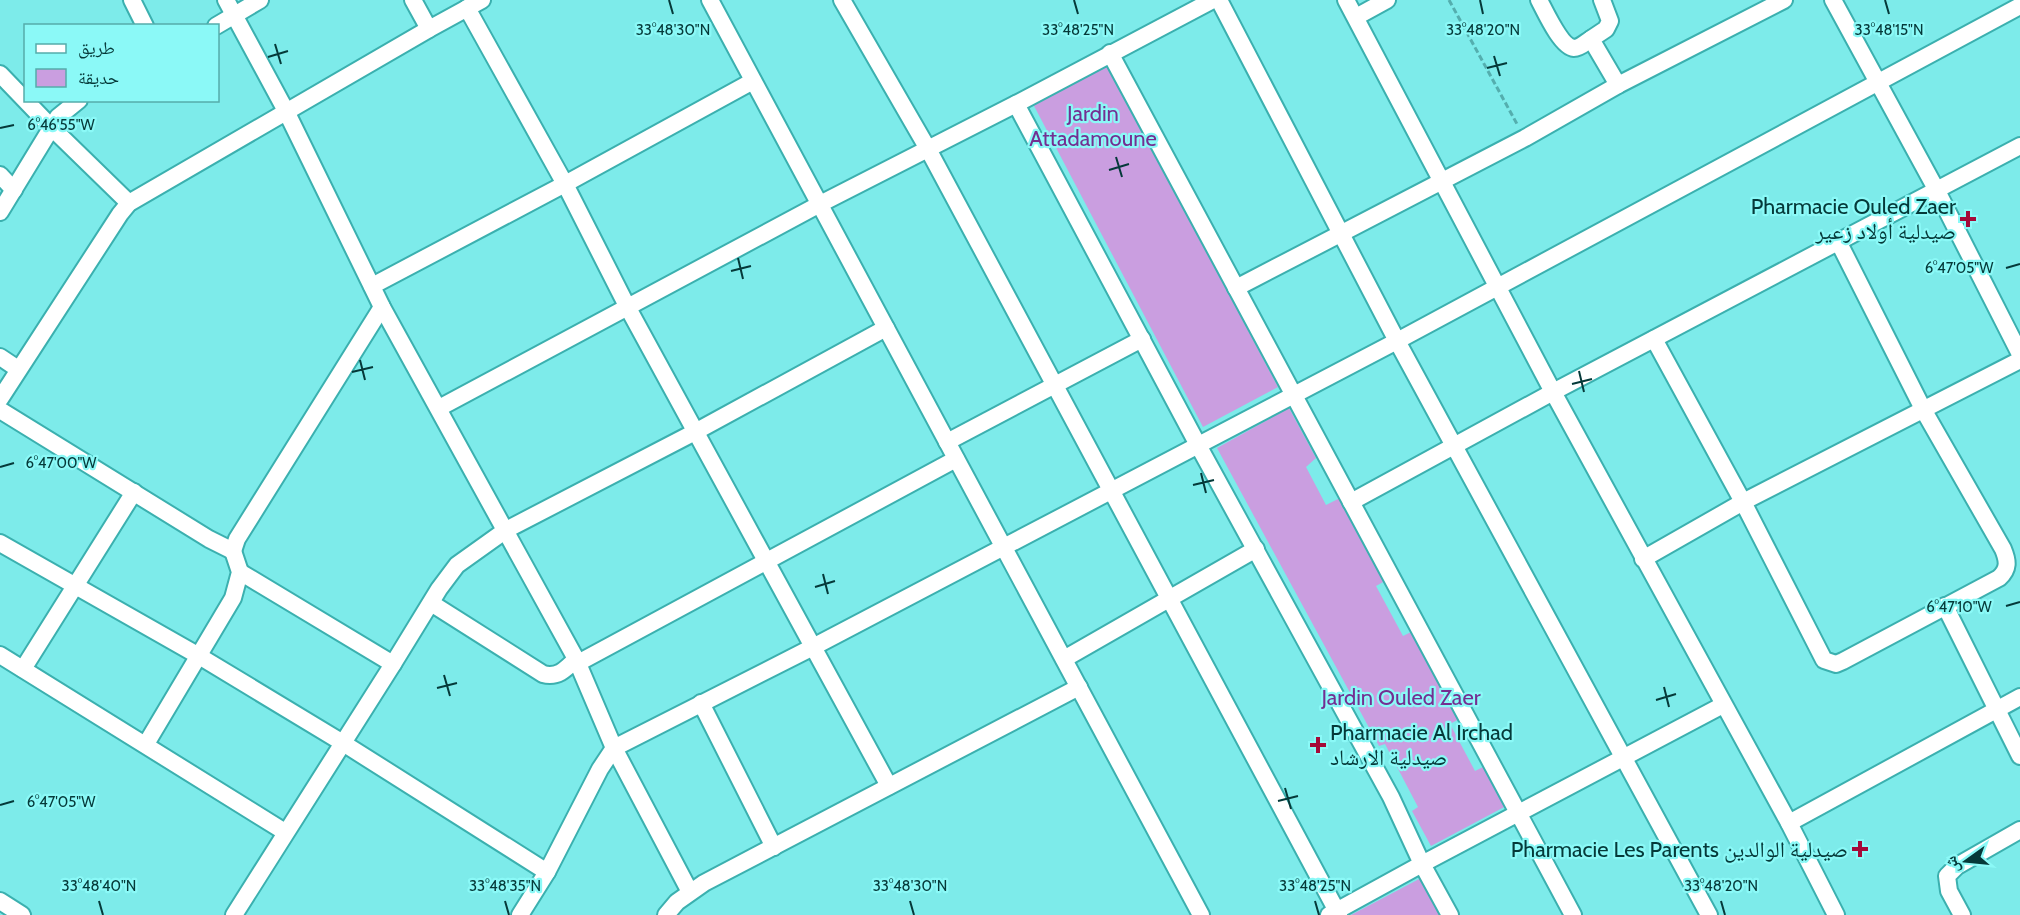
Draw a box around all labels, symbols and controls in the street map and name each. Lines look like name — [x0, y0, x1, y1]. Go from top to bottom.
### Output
text: 33°48'30"N — [636, 21, 710, 39]
text: 33°48'25"N — [1042, 21, 1114, 39]
text: 33°48'20"N — [1446, 21, 1520, 39]
text: 33°48'15"N — [1855, 21, 1923, 39]
legend — [24, 24, 219, 102]
text: طريق — [78, 37, 115, 59]
text: حديقة — [78, 67, 119, 89]
park label: Jardin Attadamoune — [1029, 100, 1157, 152]
text: 6°46'55"W — [27, 116, 95, 134]
place label: Pharmacie Ouled Zaer صيدلية أولاد زعير — [1751, 193, 1956, 245]
marker: Pharmacie Ouled Zaer صيدلية أولاد زعير — [1961, 212, 1975, 226]
text: 6°47'05"W — [1925, 259, 1994, 277]
text: 6°47'00"W — [25, 454, 97, 472]
text: 6°47'10"W — [1926, 598, 1993, 616]
park label: Jardin Ouled Zaer — [1320, 684, 1481, 711]
place label: Pharmacie Al Irchad صيدلية الارشاد — [1330, 719, 1513, 771]
marker: Pharmacie Al Irchad صيدلية الارشاد — [1311, 738, 1325, 752]
text: 6°47'05"W — [27, 793, 96, 811]
north arrow — [1936, 831, 1996, 891]
place label: Pharmacie Les Parents صيدلية الوالدين — [1511, 836, 1848, 863]
marker: Pharmacie Les Parents صيدلية الوالدين — [1853, 842, 1867, 856]
text: ش — [1941, 854, 1963, 875]
text: 33°48'40"N — [62, 877, 136, 895]
text: 33°48'35"N — [469, 877, 541, 895]
text: 33°48'30"N — [873, 877, 947, 895]
text: 33°48'25"N — [1279, 877, 1351, 895]
text: 33°48'20"N — [1684, 877, 1758, 895]

